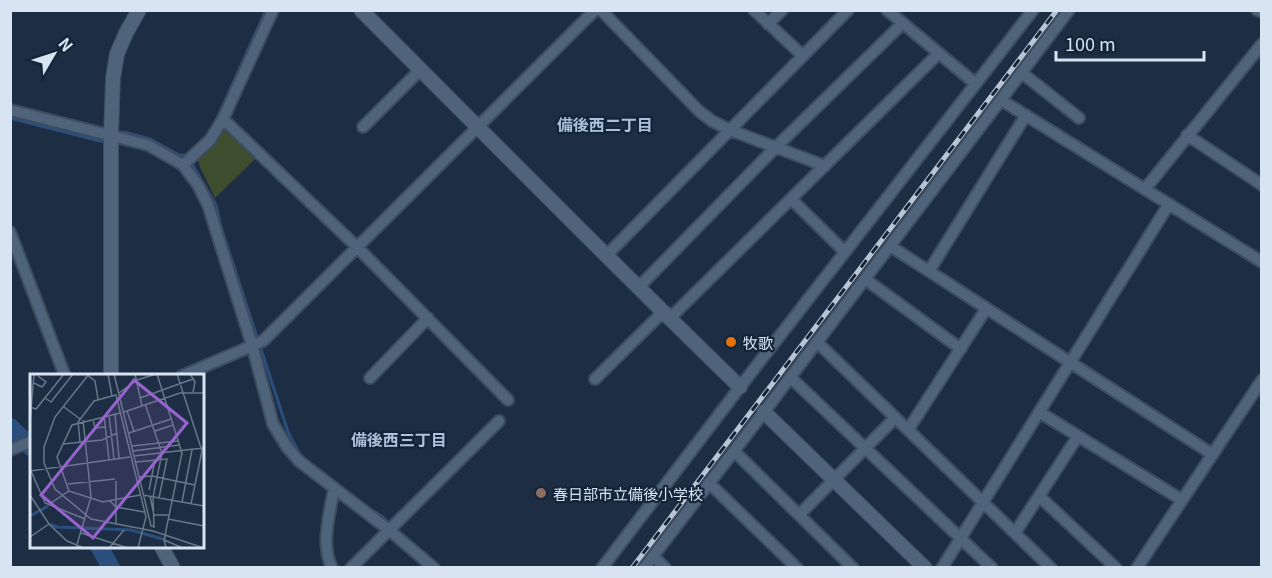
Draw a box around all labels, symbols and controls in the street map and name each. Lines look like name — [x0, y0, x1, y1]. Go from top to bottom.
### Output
north arrow — [24, 24, 84, 84]
scale bar — [1056, 24, 1204, 62]
text: 100 m — [1065, 30, 1116, 56]
text: N — [53, 32, 80, 56]
district label: 備後西二丁目 — [557, 112, 653, 136]
place label: 牧歌 — [743, 332, 773, 353]
marker: 牧歌 — [724, 335, 738, 349]
inset map — [30, 374, 204, 548]
district label: 備後西三丁目 — [351, 427, 447, 451]
place label: 春日部市立備後小学校 — [553, 483, 703, 504]
marker: 春日部市立備後小学校 — [534, 486, 548, 500]

